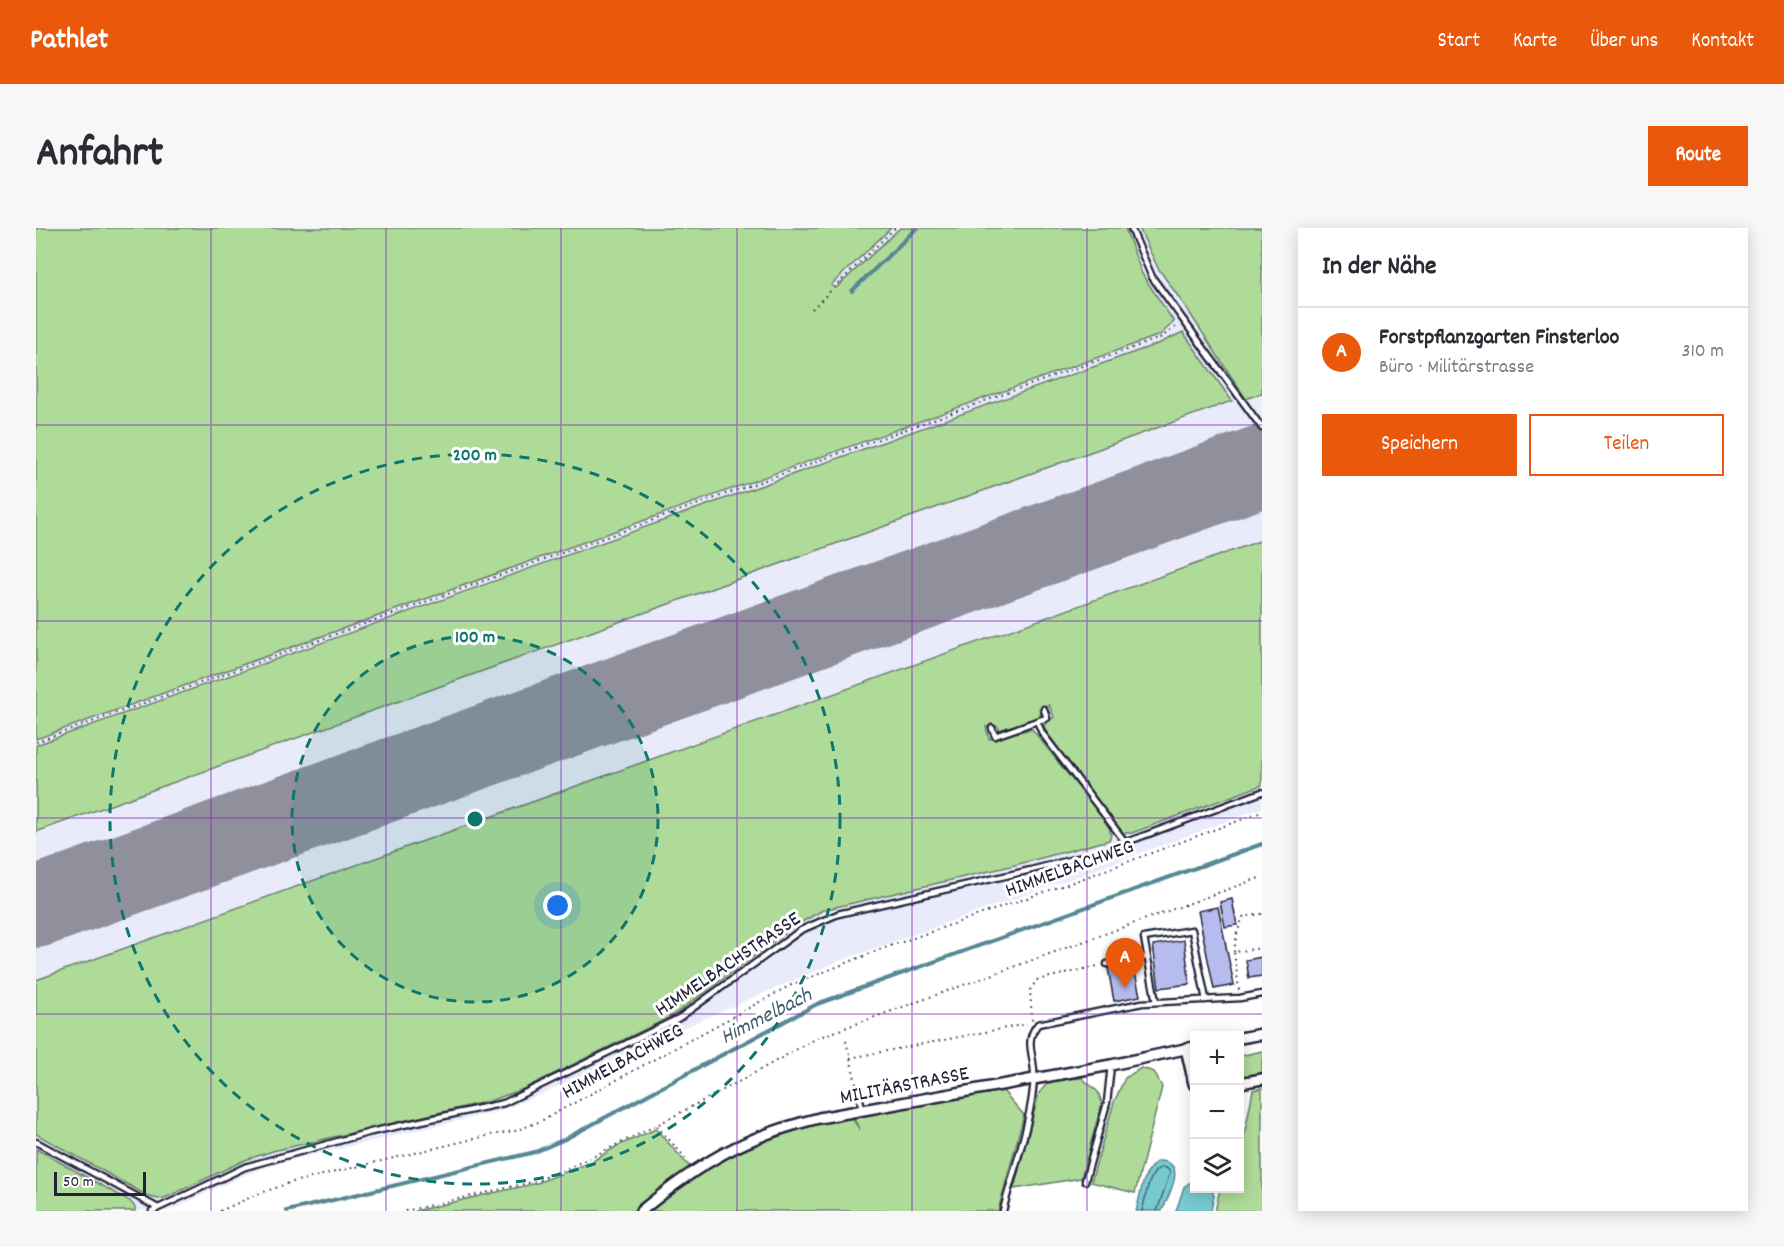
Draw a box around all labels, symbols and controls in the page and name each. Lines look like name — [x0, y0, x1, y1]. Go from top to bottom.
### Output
text: Pathlet — [30, 22, 108, 62]
text: Start — [1438, 27, 1480, 57]
text: Karte — [1513, 27, 1557, 57]
text: Über uns — [1590, 27, 1658, 57]
text: Kontakt — [1691, 27, 1754, 57]
text: Anfahrt — [36, 126, 163, 186]
button: Route — [1648, 126, 1748, 186]
text: In der Nähe — [1322, 249, 1436, 286]
text: Forstpflanzgarten Finsterloo — [1379, 323, 1619, 354]
text: A — [1336, 338, 1347, 366]
text: 310 m — [1682, 338, 1724, 366]
text: Büro · Militärstrasse — [1379, 354, 1534, 382]
button: Speichern — [1322, 414, 1517, 476]
button: Teilen — [1529, 414, 1724, 476]
text: 200 m — [453, 444, 497, 469]
text: 100 m — [455, 626, 495, 651]
centre of rings — [465, 809, 485, 829]
street label: HIMMELBACHWEG — [1002, 833, 1138, 907]
your location — [543, 891, 572, 920]
street label: HIMMELBACHSTRASSE — [650, 905, 808, 1025]
pin: A — [1106, 938, 1144, 988]
water label: Himmelbach — [715, 980, 819, 1053]
street label: HIMMELBACHWEG — [557, 1017, 690, 1108]
map controls — [1190, 1031, 1244, 1193]
button: + — [1190, 1031, 1244, 1085]
street label: MILITÄRSTRASSE — [838, 1060, 972, 1114]
button: − — [1190, 1085, 1244, 1139]
button: layers — [1190, 1139, 1244, 1193]
scale bar — [54, 1169, 146, 1196]
text: 50 m — [63, 1171, 94, 1194]

